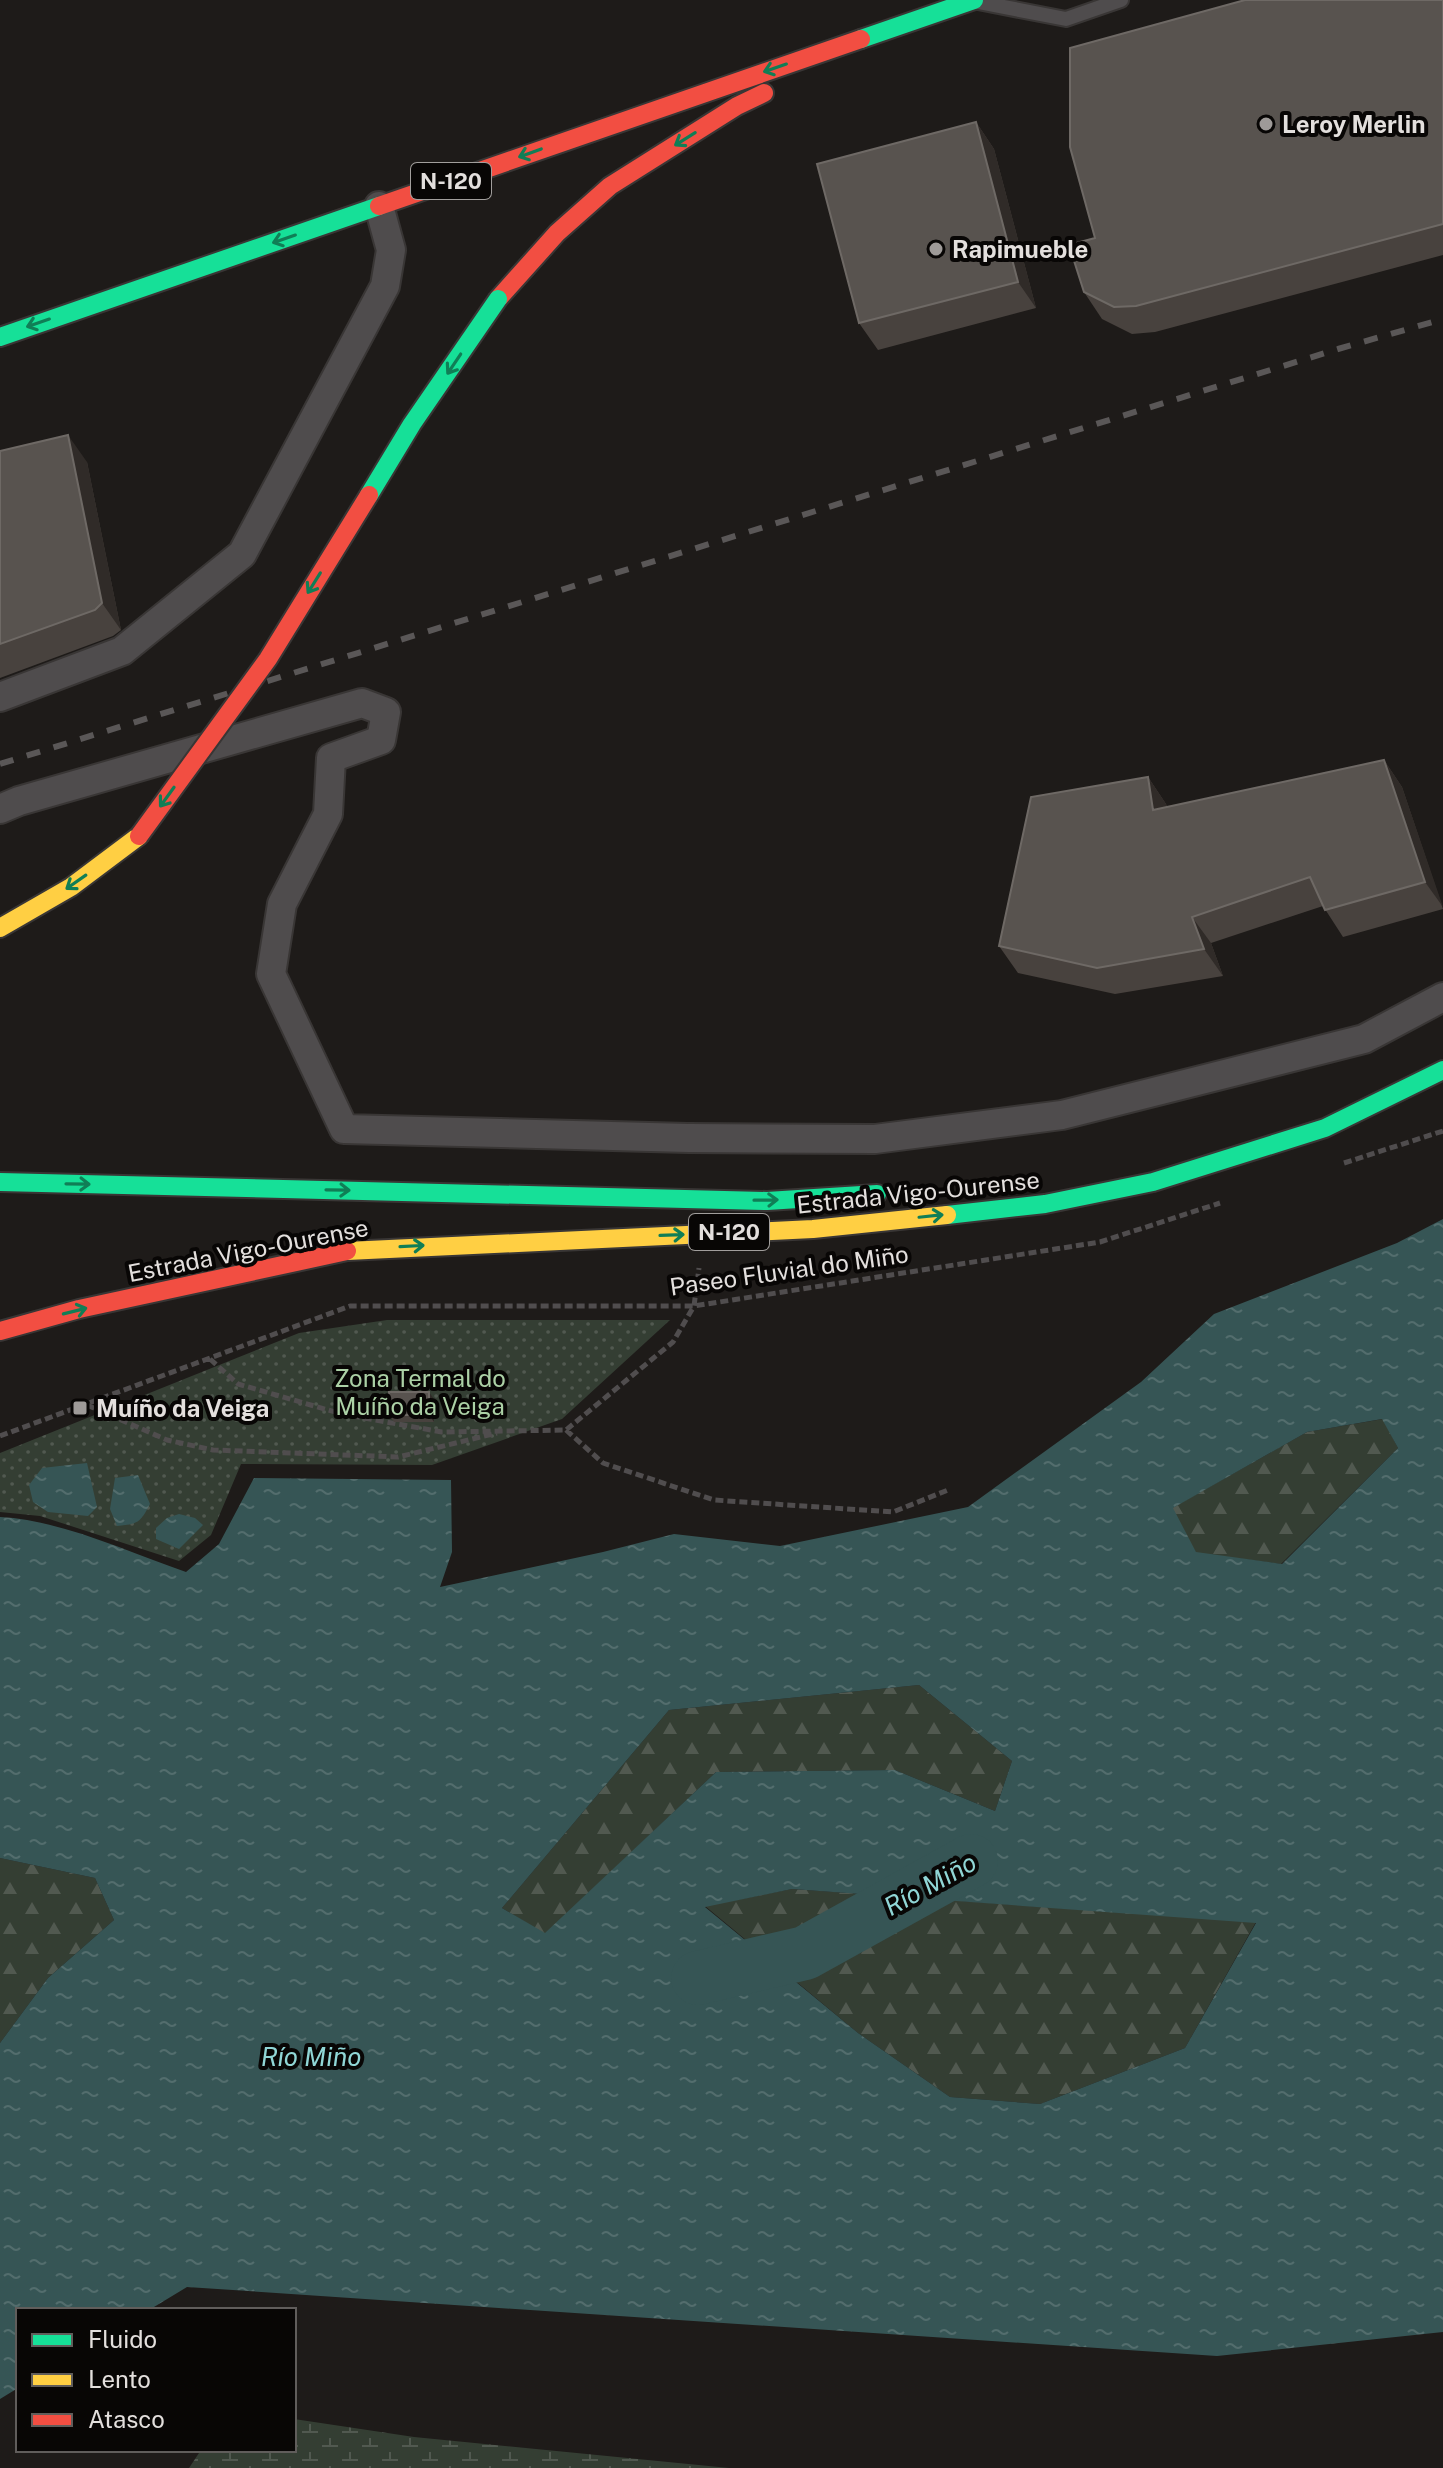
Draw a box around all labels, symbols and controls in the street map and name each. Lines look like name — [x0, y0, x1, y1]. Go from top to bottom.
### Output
one-way arrow — [763, 61, 788, 76]
place label: Leroy Merlin — [1282, 110, 1425, 138]
marker: Leroy Merlin — [1257, 115, 1275, 133]
one-way arrow — [674, 132, 697, 148]
one-way arrow — [517, 146, 542, 161]
road number: N-120 — [411, 163, 491, 199]
one-way arrow — [272, 232, 297, 247]
place label: Rapimueble — [952, 235, 1088, 263]
marker: Rapimueble — [927, 240, 945, 258]
one-way arrow — [26, 317, 51, 332]
one-way arrow — [446, 352, 462, 374]
one-way arrow — [306, 571, 322, 594]
one-way arrow — [159, 786, 175, 808]
one-way arrow — [66, 874, 88, 890]
street label: Estrada Vigo-Ourense — [795, 1165, 1041, 1219]
one-way arrow — [64, 1176, 91, 1192]
one-way arrow — [324, 1183, 351, 1198]
one-way arrow — [752, 1192, 779, 1208]
one-way arrow — [917, 1209, 944, 1224]
street label: Estrada Vigo-Ourense — [125, 1213, 371, 1287]
road number: N-120 — [689, 1214, 769, 1250]
one-way arrow — [658, 1227, 685, 1242]
one-way arrow — [398, 1238, 425, 1253]
street label: Paseo Fluvial do Miño — [668, 1239, 910, 1301]
one-way arrow — [62, 1302, 88, 1317]
park label: Zona Termal do Muíño da Veiga — [334, 1364, 506, 1420]
place label: Muíño da Veiga — [96, 1394, 269, 1422]
marker: Muíño da Veiga — [71, 1399, 89, 1417]
water label: Río Miño — [878, 1846, 982, 1922]
water label: Río Miño — [261, 2041, 361, 2072]
legend — [16, 2308, 296, 2452]
text: Fluido — [88, 2325, 157, 2353]
text: Lento — [88, 2365, 151, 2393]
text: Atasco — [88, 2405, 165, 2433]

